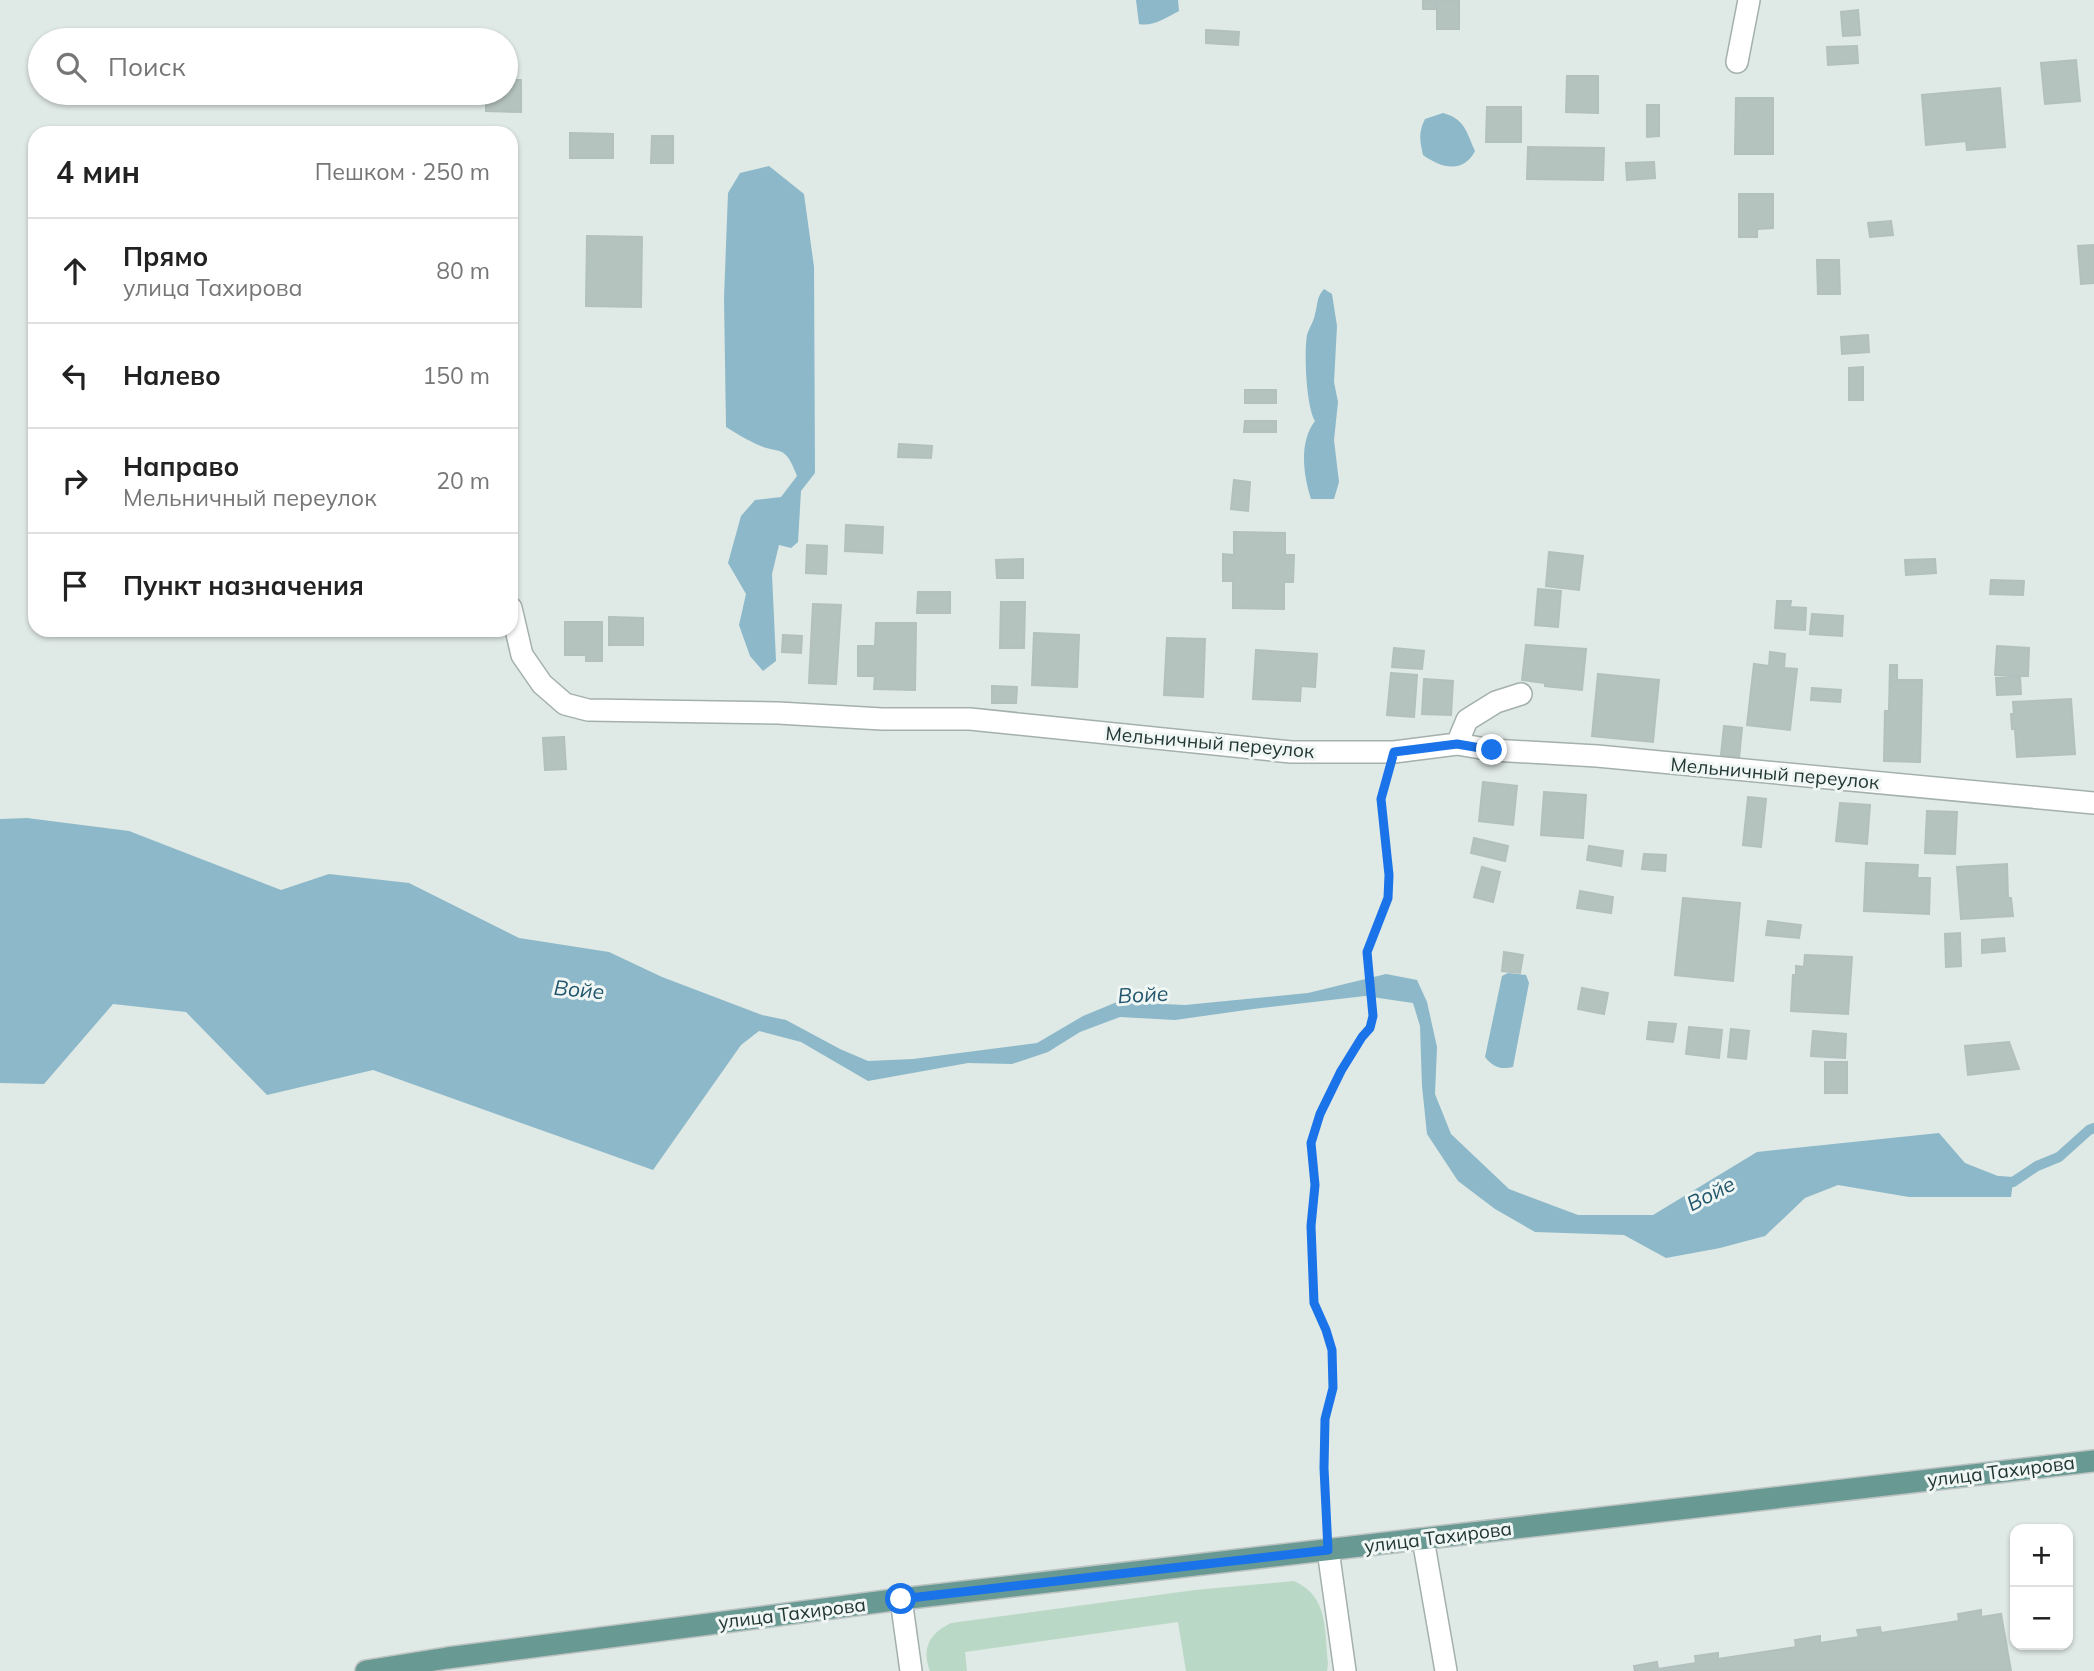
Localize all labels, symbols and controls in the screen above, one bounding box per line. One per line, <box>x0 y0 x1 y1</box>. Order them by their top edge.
search box <box>28 28 518 105</box>
icon: search <box>52 48 90 86</box>
text: Поиск <box>108 50 186 83</box>
text: 4 мин <box>56 153 140 191</box>
text: Пешком · 250 m <box>315 157 490 186</box>
text: Прямо <box>123 240 208 273</box>
icon: ahead <box>56 252 94 290</box>
text: 80 m <box>436 256 490 285</box>
text: улица Тахирова <box>123 273 303 302</box>
icon: left <box>56 357 94 395</box>
text: Налево <box>123 359 221 392</box>
text: 150 m <box>422 361 490 390</box>
text: Направо <box>123 450 239 483</box>
icon: right <box>56 462 94 500</box>
text: 20 m <box>436 466 490 495</box>
text: Мельничный переулок <box>123 483 377 512</box>
icon: arrive <box>56 567 94 605</box>
text: Пункт назначения <box>123 569 364 602</box>
street label: Мельничный переулок <box>1105 721 1316 763</box>
route end <box>1476 734 1507 765</box>
street label: Мельничный переулок <box>1670 752 1881 794</box>
water label: Войе <box>553 974 605 1004</box>
water label: Войе <box>1117 980 1169 1008</box>
water label: Войе <box>1682 1170 1739 1216</box>
street label: улица Тахирова <box>1926 1450 2076 1492</box>
street label: улица Тахирова <box>1363 1516 1513 1558</box>
map controls <box>2010 1524 2073 1650</box>
button: + <box>2010 1524 2073 1587</box>
route start <box>885 1583 916 1614</box>
button: − <box>2010 1587 2073 1650</box>
street label: улица Тахирова <box>717 1592 867 1634</box>

